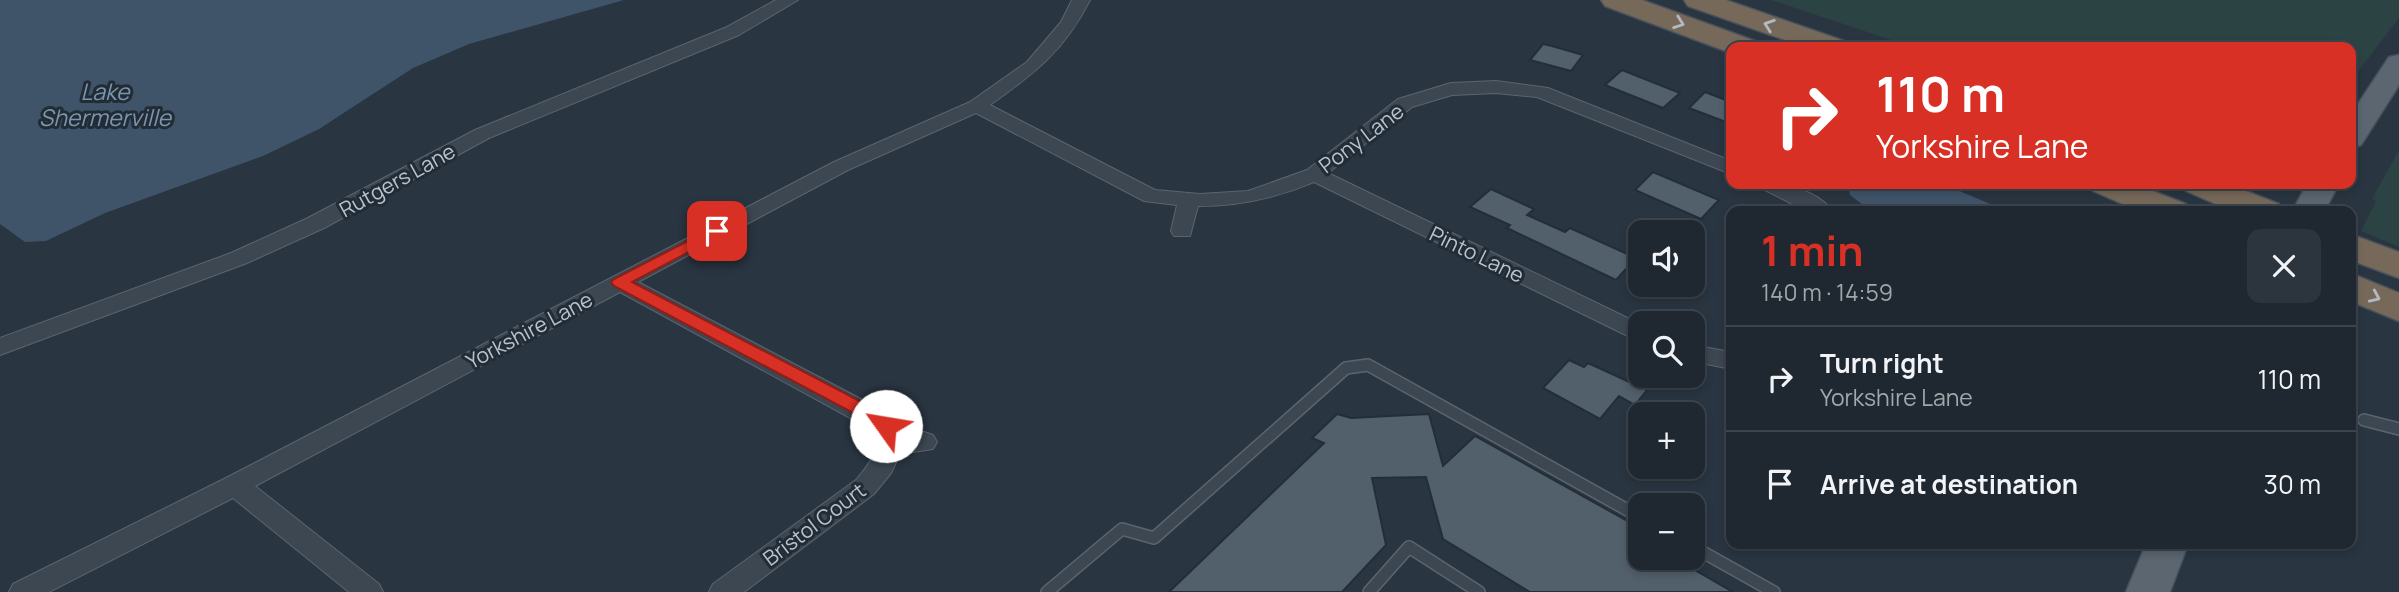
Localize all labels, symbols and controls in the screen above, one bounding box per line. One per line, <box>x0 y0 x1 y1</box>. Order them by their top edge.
one-way arrow <box>1672 15 1684 29</box>
one-way arrow <box>1763 19 1775 33</box>
text: 110 m <box>1876 60 2005 127</box>
icon: right <box>1761 70 1852 161</box>
water label: Lake Shermerville <box>39 75 173 133</box>
street label: Pony Lane <box>1313 97 1409 179</box>
text: Yorkshire Lane <box>1876 124 2089 168</box>
street label: Rutgers Lane <box>334 137 460 223</box>
pin <box>687 201 747 261</box>
icon: arrive <box>698 212 736 250</box>
street label: Pinto Lane <box>1425 219 1529 289</box>
map controls <box>1628 220 1705 570</box>
button: sound <box>1628 220 1705 297</box>
text: 1 min <box>1761 221 1864 279</box>
button: close <box>2247 229 2321 303</box>
text: 140 m · 14:59 <box>1761 276 1893 308</box>
street label: Yorkshire Lane <box>461 285 597 375</box>
one-way arrow <box>2367 289 2380 303</box>
button: search <box>1628 311 1705 388</box>
text: Turn right <box>1820 345 1944 381</box>
icon: right <box>1761 360 1799 398</box>
text: 110 m <box>2258 361 2321 397</box>
text: Yorkshire Lane <box>1820 381 1973 413</box>
position arrow <box>849 389 923 463</box>
button: + <box>1628 402 1705 479</box>
icon: arrive <box>1761 465 1799 503</box>
text: Arrive at destination <box>1820 466 2078 502</box>
text: 30 m <box>2264 466 2321 502</box>
street label: Bristol Court <box>757 476 871 572</box>
button: − <box>1628 493 1705 570</box>

